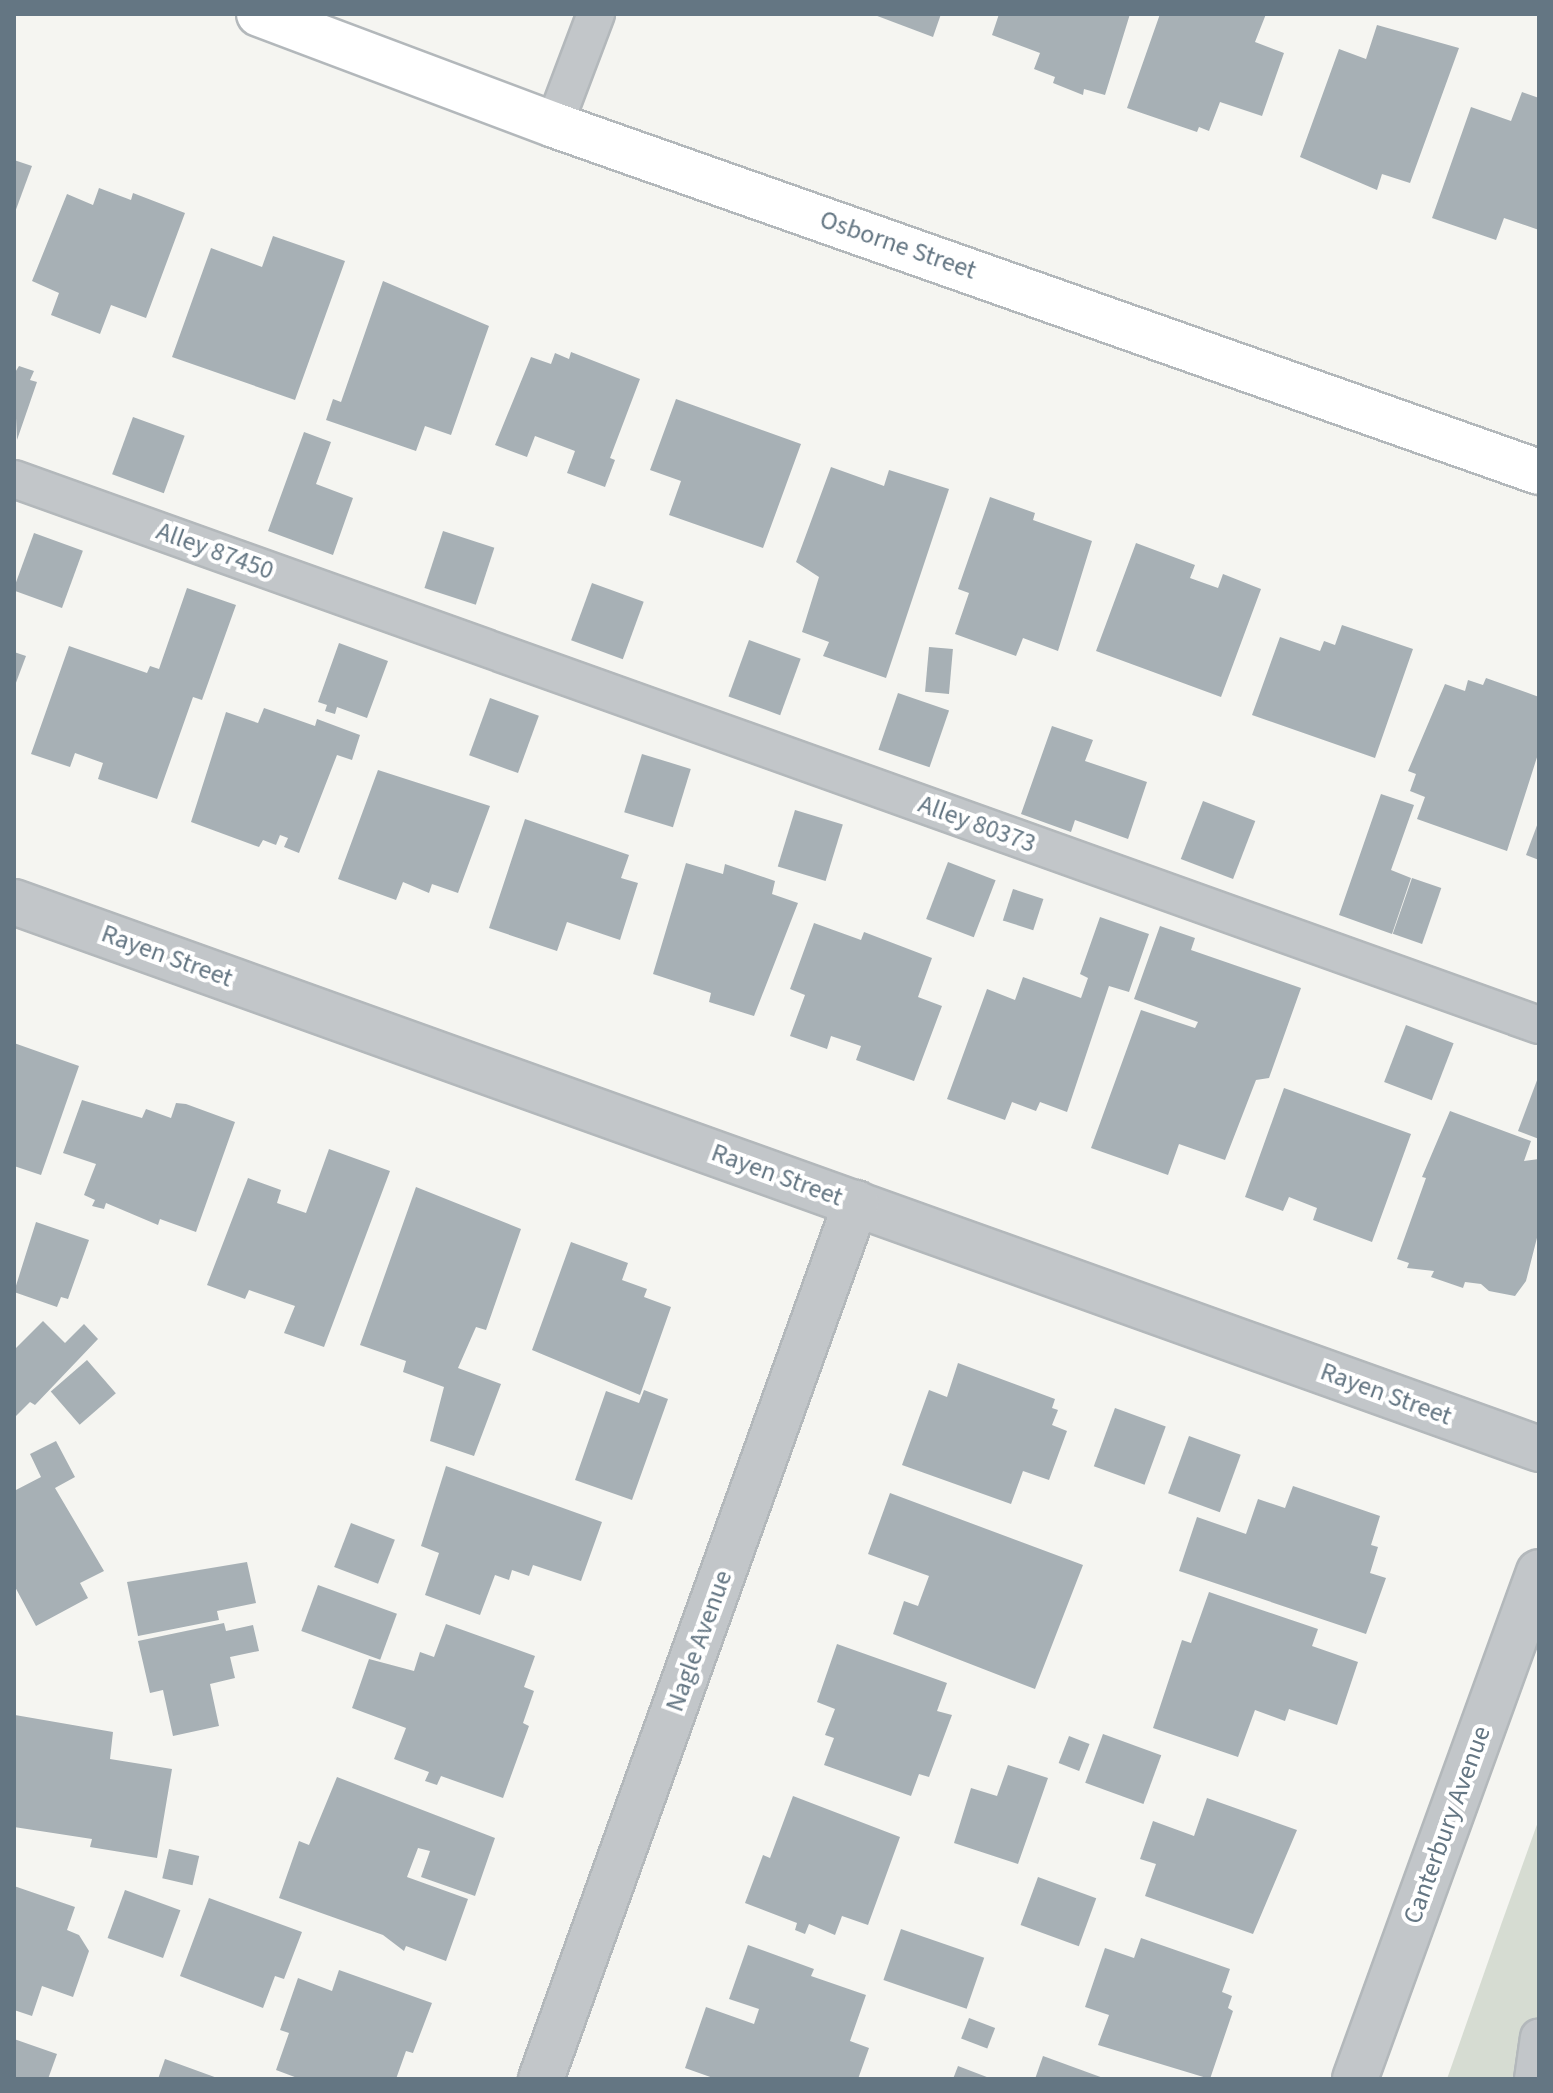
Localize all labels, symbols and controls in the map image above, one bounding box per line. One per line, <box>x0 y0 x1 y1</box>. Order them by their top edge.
street label: Osborne Street <box>816 204 980 286</box>
street label: Alley 87450 <box>152 515 278 587</box>
street label: Alley 80373 <box>914 788 1040 860</box>
street label: Rayen Street <box>97 918 237 994</box>
street label: Rayen Street <box>707 1137 847 1213</box>
street label: Rayen Street <box>1316 1356 1456 1432</box>
street label: Nagle Avenue <box>659 1566 739 1716</box>
street label: Canterbury Avenue <box>1397 1722 1497 1928</box>

